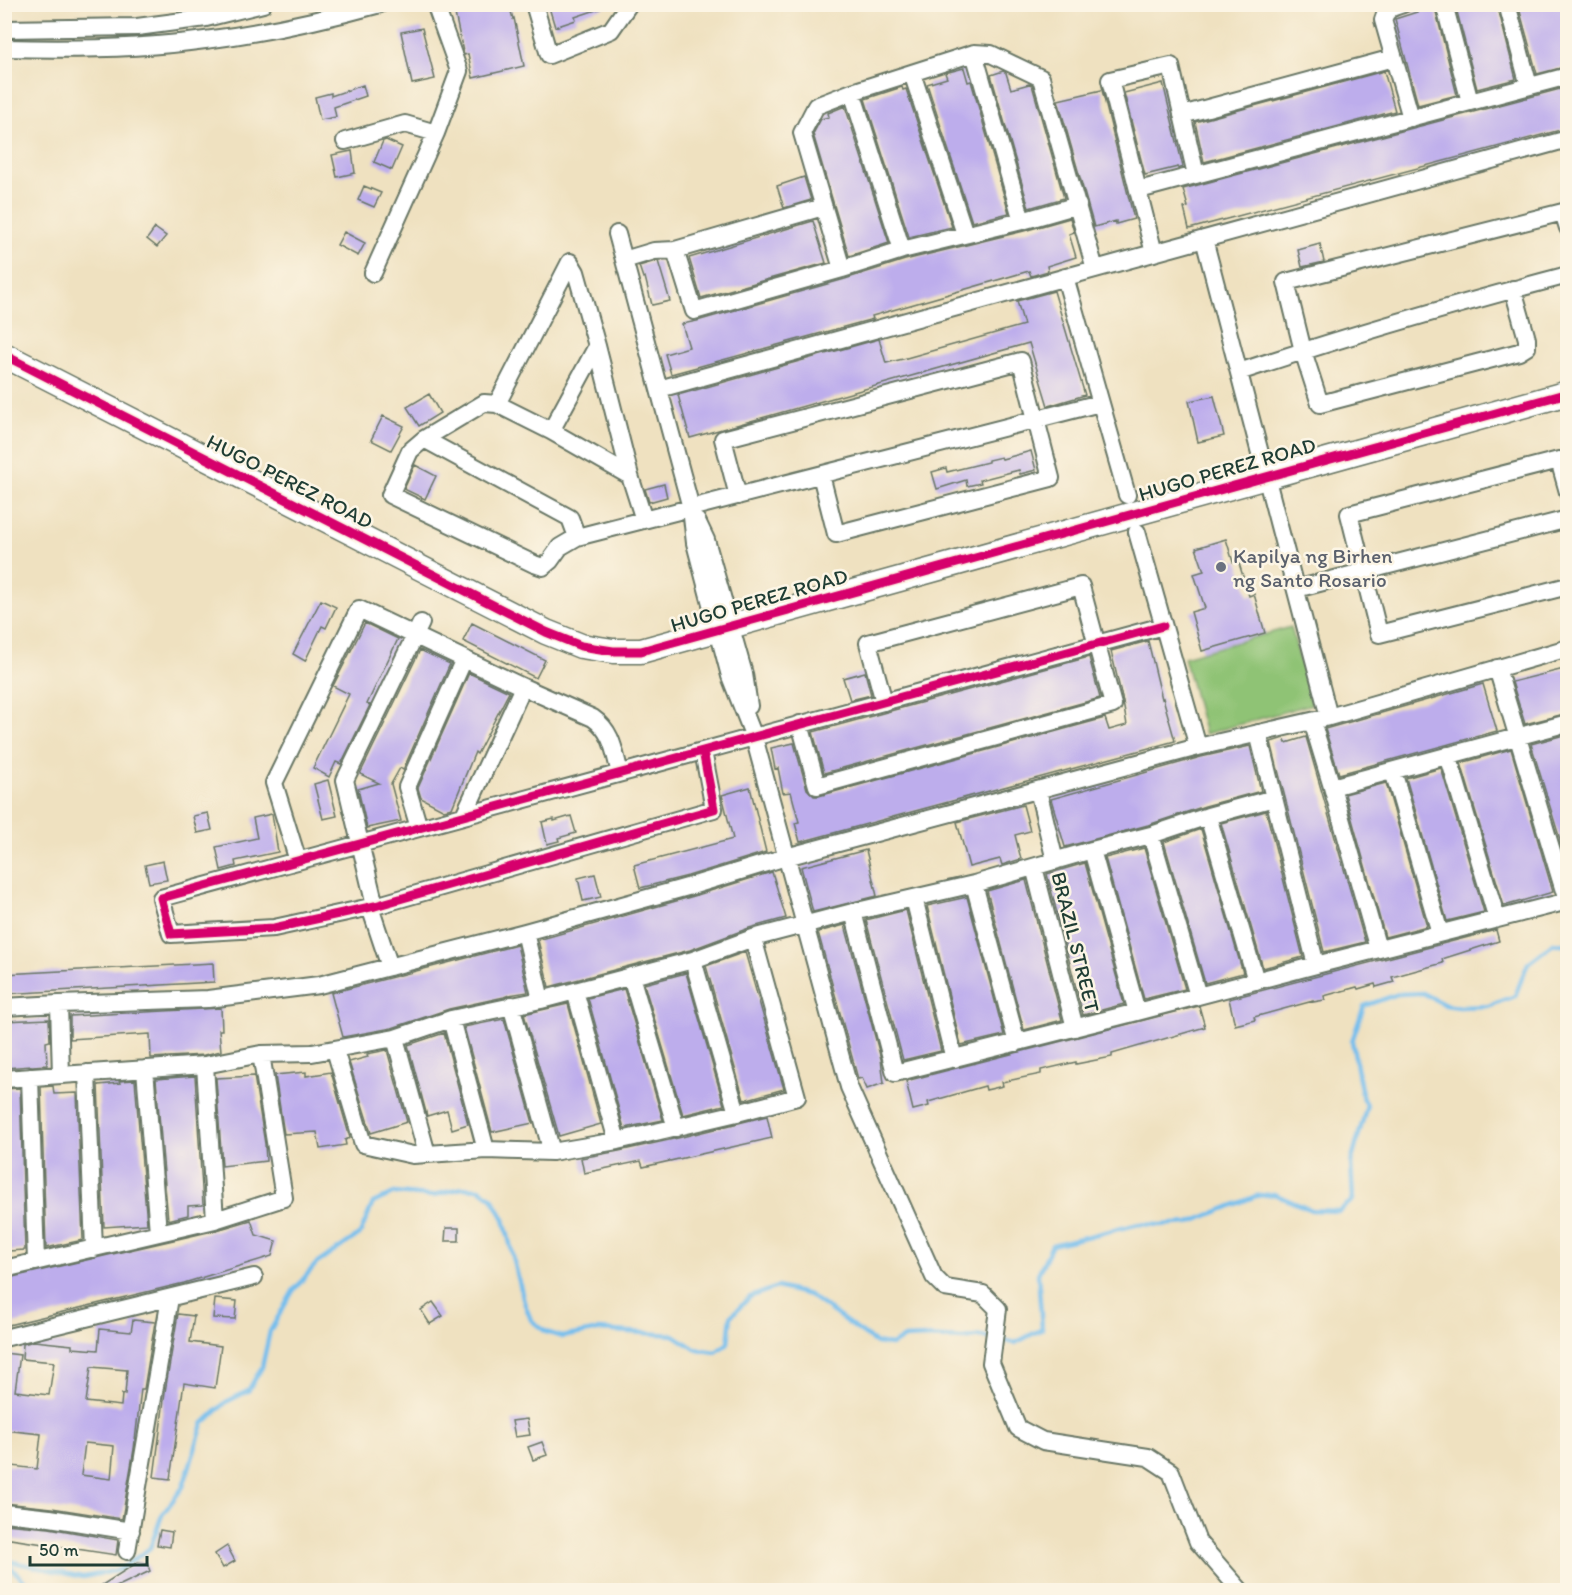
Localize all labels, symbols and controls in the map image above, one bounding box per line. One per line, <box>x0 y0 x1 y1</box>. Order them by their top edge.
street label: HUGO PEREZ ROAD <box>203 428 377 534</box>
street label: HUGO PEREZ ROAD <box>1136 432 1319 506</box>
place label: Kapilya ng Birhen ng Santo Rosario <box>1233 543 1392 592</box>
marker: Kapilya ng Birhen ng Santo Rosario <box>1214 560 1228 574</box>
street label: HUGO PEREZ ROAD <box>668 563 851 637</box>
street label: BRAZIL STREET <box>1046 869 1106 1015</box>
scale bar <box>30 1529 147 1567</box>
text: 50 m <box>39 1539 79 1561</box>

